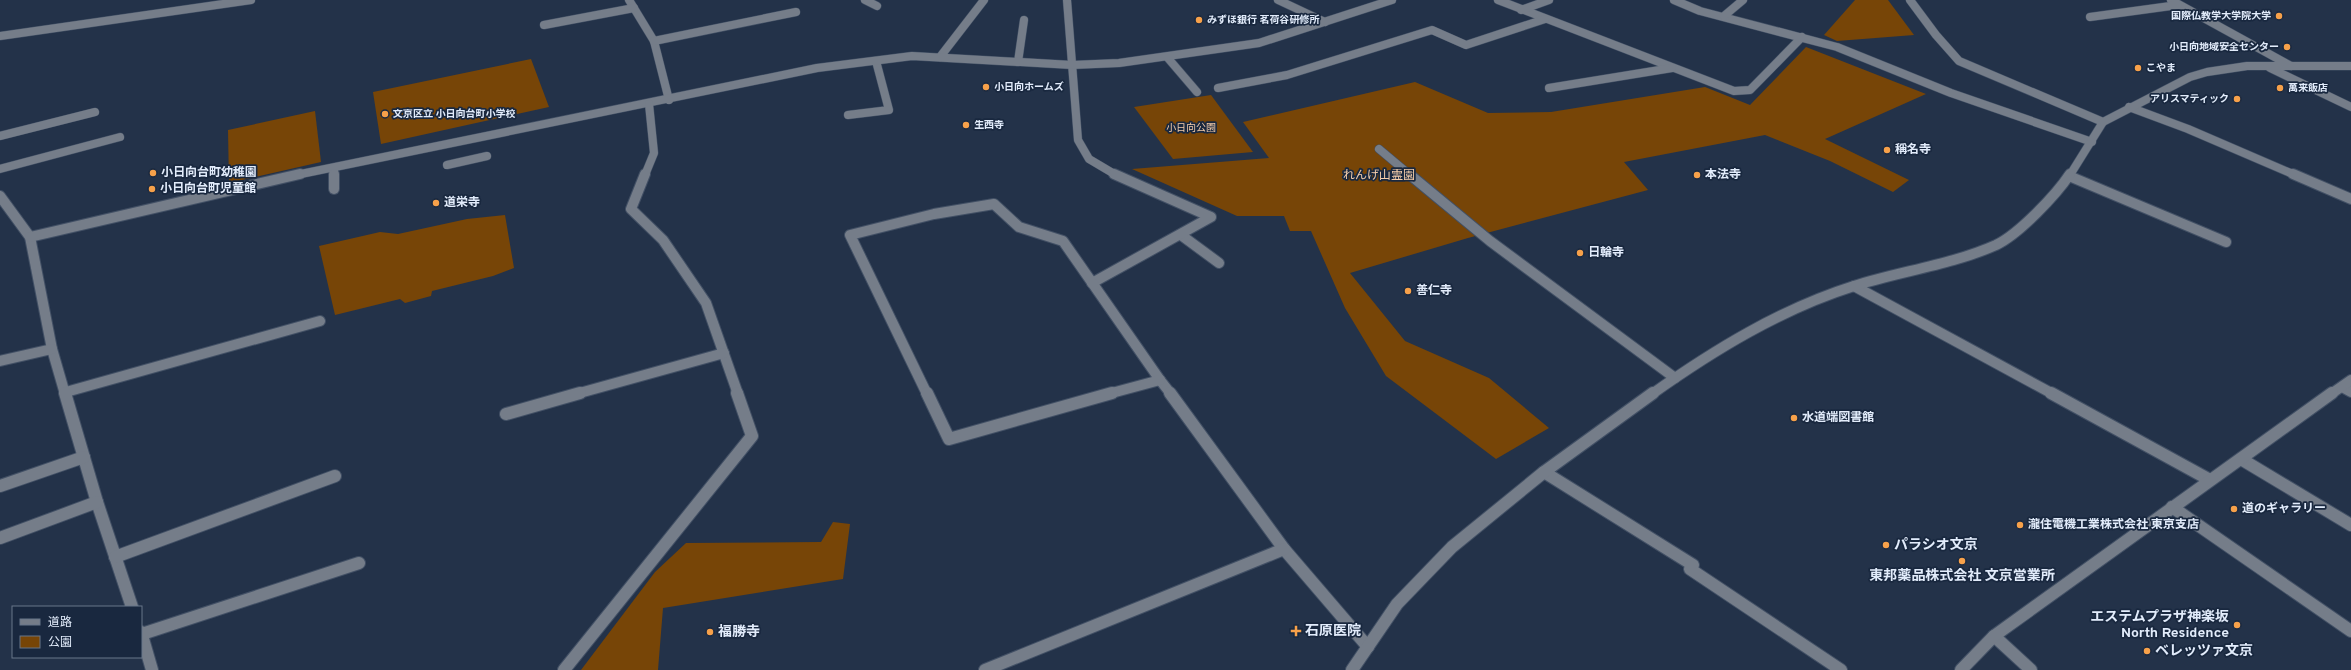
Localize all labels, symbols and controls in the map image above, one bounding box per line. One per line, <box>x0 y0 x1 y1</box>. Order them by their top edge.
place label: 国際仏教学大学院大学 <box>2171 10 2271 23</box>
marker: 国際仏教学大学院大学 <box>2274 11 2284 21</box>
place label: みずほ銀行 茗荷谷研修所 <box>1207 14 1320 27</box>
marker: みずほ銀行 茗荷谷研修所 <box>1194 15 1204 25</box>
place label: 小日向地域安全センター <box>2169 41 2279 54</box>
marker: 小日向地域安全センター <box>2282 42 2292 52</box>
place label: こやま <box>2146 62 2176 75</box>
marker: こやま <box>2133 63 2143 73</box>
place label: 小日向ホームズ <box>994 81 1064 94</box>
marker: 小日向ホームズ <box>981 82 991 92</box>
place label: 萬来飯店 <box>2288 82 2328 95</box>
marker: 萬来飯店 <box>2275 83 2285 93</box>
place label: アリスマティック <box>2150 93 2229 106</box>
marker: アリスマティック <box>2232 94 2242 104</box>
place label: 文京区立 小日向台町小学校 <box>393 108 516 121</box>
marker: 文京区立 小日向台町小学校 <box>380 109 390 119</box>
place label: 生西寺 <box>974 119 1004 132</box>
marker: 生西寺 <box>961 120 971 130</box>
park label: 小日向公園 <box>1166 122 1216 135</box>
place label: 稱名寺 <box>1895 142 1931 158</box>
marker: 稱名寺 <box>1882 145 1892 155</box>
place label: 小日向台町幼稚園 <box>161 165 257 181</box>
place label: 本法寺 <box>1705 167 1741 183</box>
marker: 小日向台町幼稚園 <box>148 168 158 178</box>
park label: れんげ山霊園 <box>1343 168 1415 184</box>
marker: 本法寺 <box>1692 170 1702 180</box>
place label: 小日向台町児童館 <box>160 181 256 197</box>
marker: 小日向台町児童館 <box>147 184 157 194</box>
place label: 道栄寺 <box>444 195 480 211</box>
marker: 道栄寺 <box>431 198 441 208</box>
place label: 日輪寺 <box>1588 245 1624 261</box>
marker: 日輪寺 <box>1575 248 1585 258</box>
place label: 善仁寺 <box>1416 283 1452 299</box>
marker: 善仁寺 <box>1403 286 1413 296</box>
place label: 水道端図書館 <box>1802 410 1874 426</box>
marker: 水道端図書館 <box>1789 413 1799 423</box>
place label: 道のギャラリー <box>2242 501 2326 517</box>
marker: 道のギャラリー <box>2229 504 2239 514</box>
place label: 瀧住電機工業株式会社 東京支店 <box>2028 517 2199 533</box>
marker: 瀧住電機工業株式会社 東京支店 <box>2015 520 2025 530</box>
place label: パラシオ文京 <box>1894 537 1978 554</box>
marker: パラシオ文京 <box>1881 540 1891 550</box>
marker: 東邦薬品株式会社 文京営業所 <box>1957 556 1967 566</box>
place label: 東邦薬品株式会社 文京営業所 <box>1869 567 2055 585</box>
legend <box>12 606 142 658</box>
place label: エステムプラザ神楽坂 North Residence <box>2090 608 2229 642</box>
text: 道路 <box>48 615 72 631</box>
marker: エステムプラザ神楽坂 North Residence <box>2232 620 2242 630</box>
place label: 石原医院 <box>1305 623 1361 640</box>
place label: 福勝寺 <box>718 624 760 641</box>
marker: 石原医院 <box>1290 625 1302 637</box>
marker: 福勝寺 <box>705 627 715 637</box>
text: 公園 <box>48 635 72 651</box>
place label: ベレッツァ文京 <box>2155 643 2253 660</box>
marker: ベレッツァ文京 <box>2142 646 2152 656</box>

